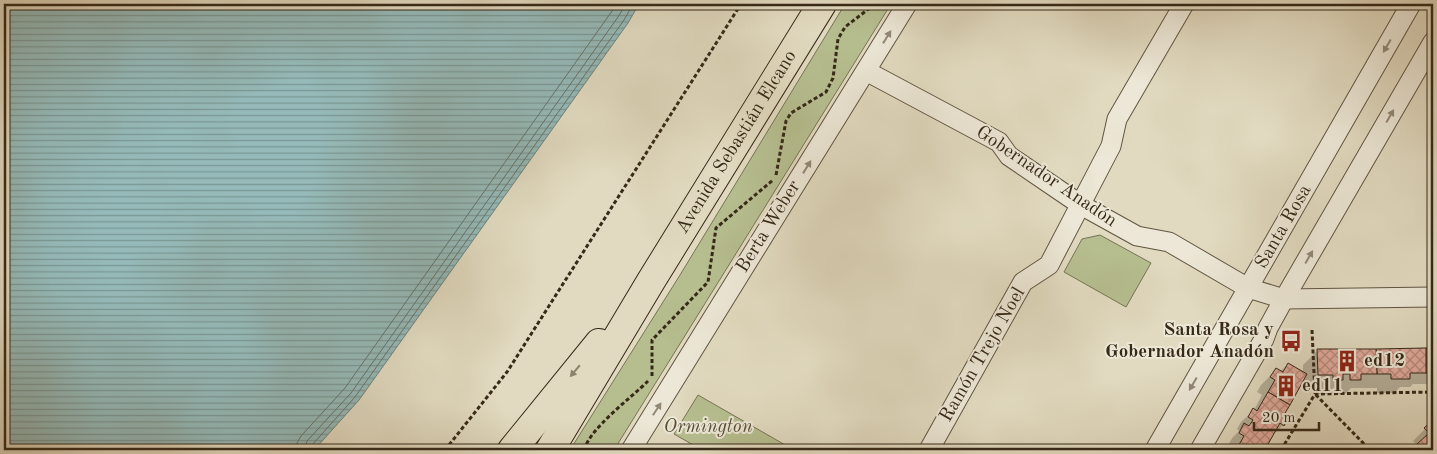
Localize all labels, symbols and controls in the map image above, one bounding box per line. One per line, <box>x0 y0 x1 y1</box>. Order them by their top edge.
one-way arrow <box>882 31 891 44</box>
one-way arrow <box>1383 39 1392 53</box>
street label: Avenida Sebastián Elcano <box>673 47 800 237</box>
one-way arrow <box>1386 110 1395 123</box>
street label: Gobernador Anadón <box>972 123 1120 231</box>
one-way arrow <box>802 160 811 173</box>
street label: Berta Weber <box>733 177 805 276</box>
street label: Santa Rosa <box>1252 181 1316 272</box>
one-way arrow <box>1305 249 1313 264</box>
street label: Ramón Trejo Noel <box>937 284 1029 426</box>
place label: Santa Rosa y Gobernador Anadón <box>1105 321 1274 362</box>
bus stop icon: Santa Rosa y Gobernador Anadón <box>1278 328 1304 354</box>
building icon: ed12 <box>1334 348 1360 374</box>
place label: ed12 <box>1364 352 1405 371</box>
one-way arrow <box>569 365 580 378</box>
building icon: ed11 <box>1273 373 1299 399</box>
place label: ed11 <box>1302 377 1343 396</box>
one-way arrow <box>1189 378 1198 391</box>
scale bar <box>1254 399 1320 431</box>
one-way arrow <box>652 403 662 416</box>
text: 20 m <box>1262 411 1296 426</box>
park label: Ormington <box>663 418 753 437</box>

